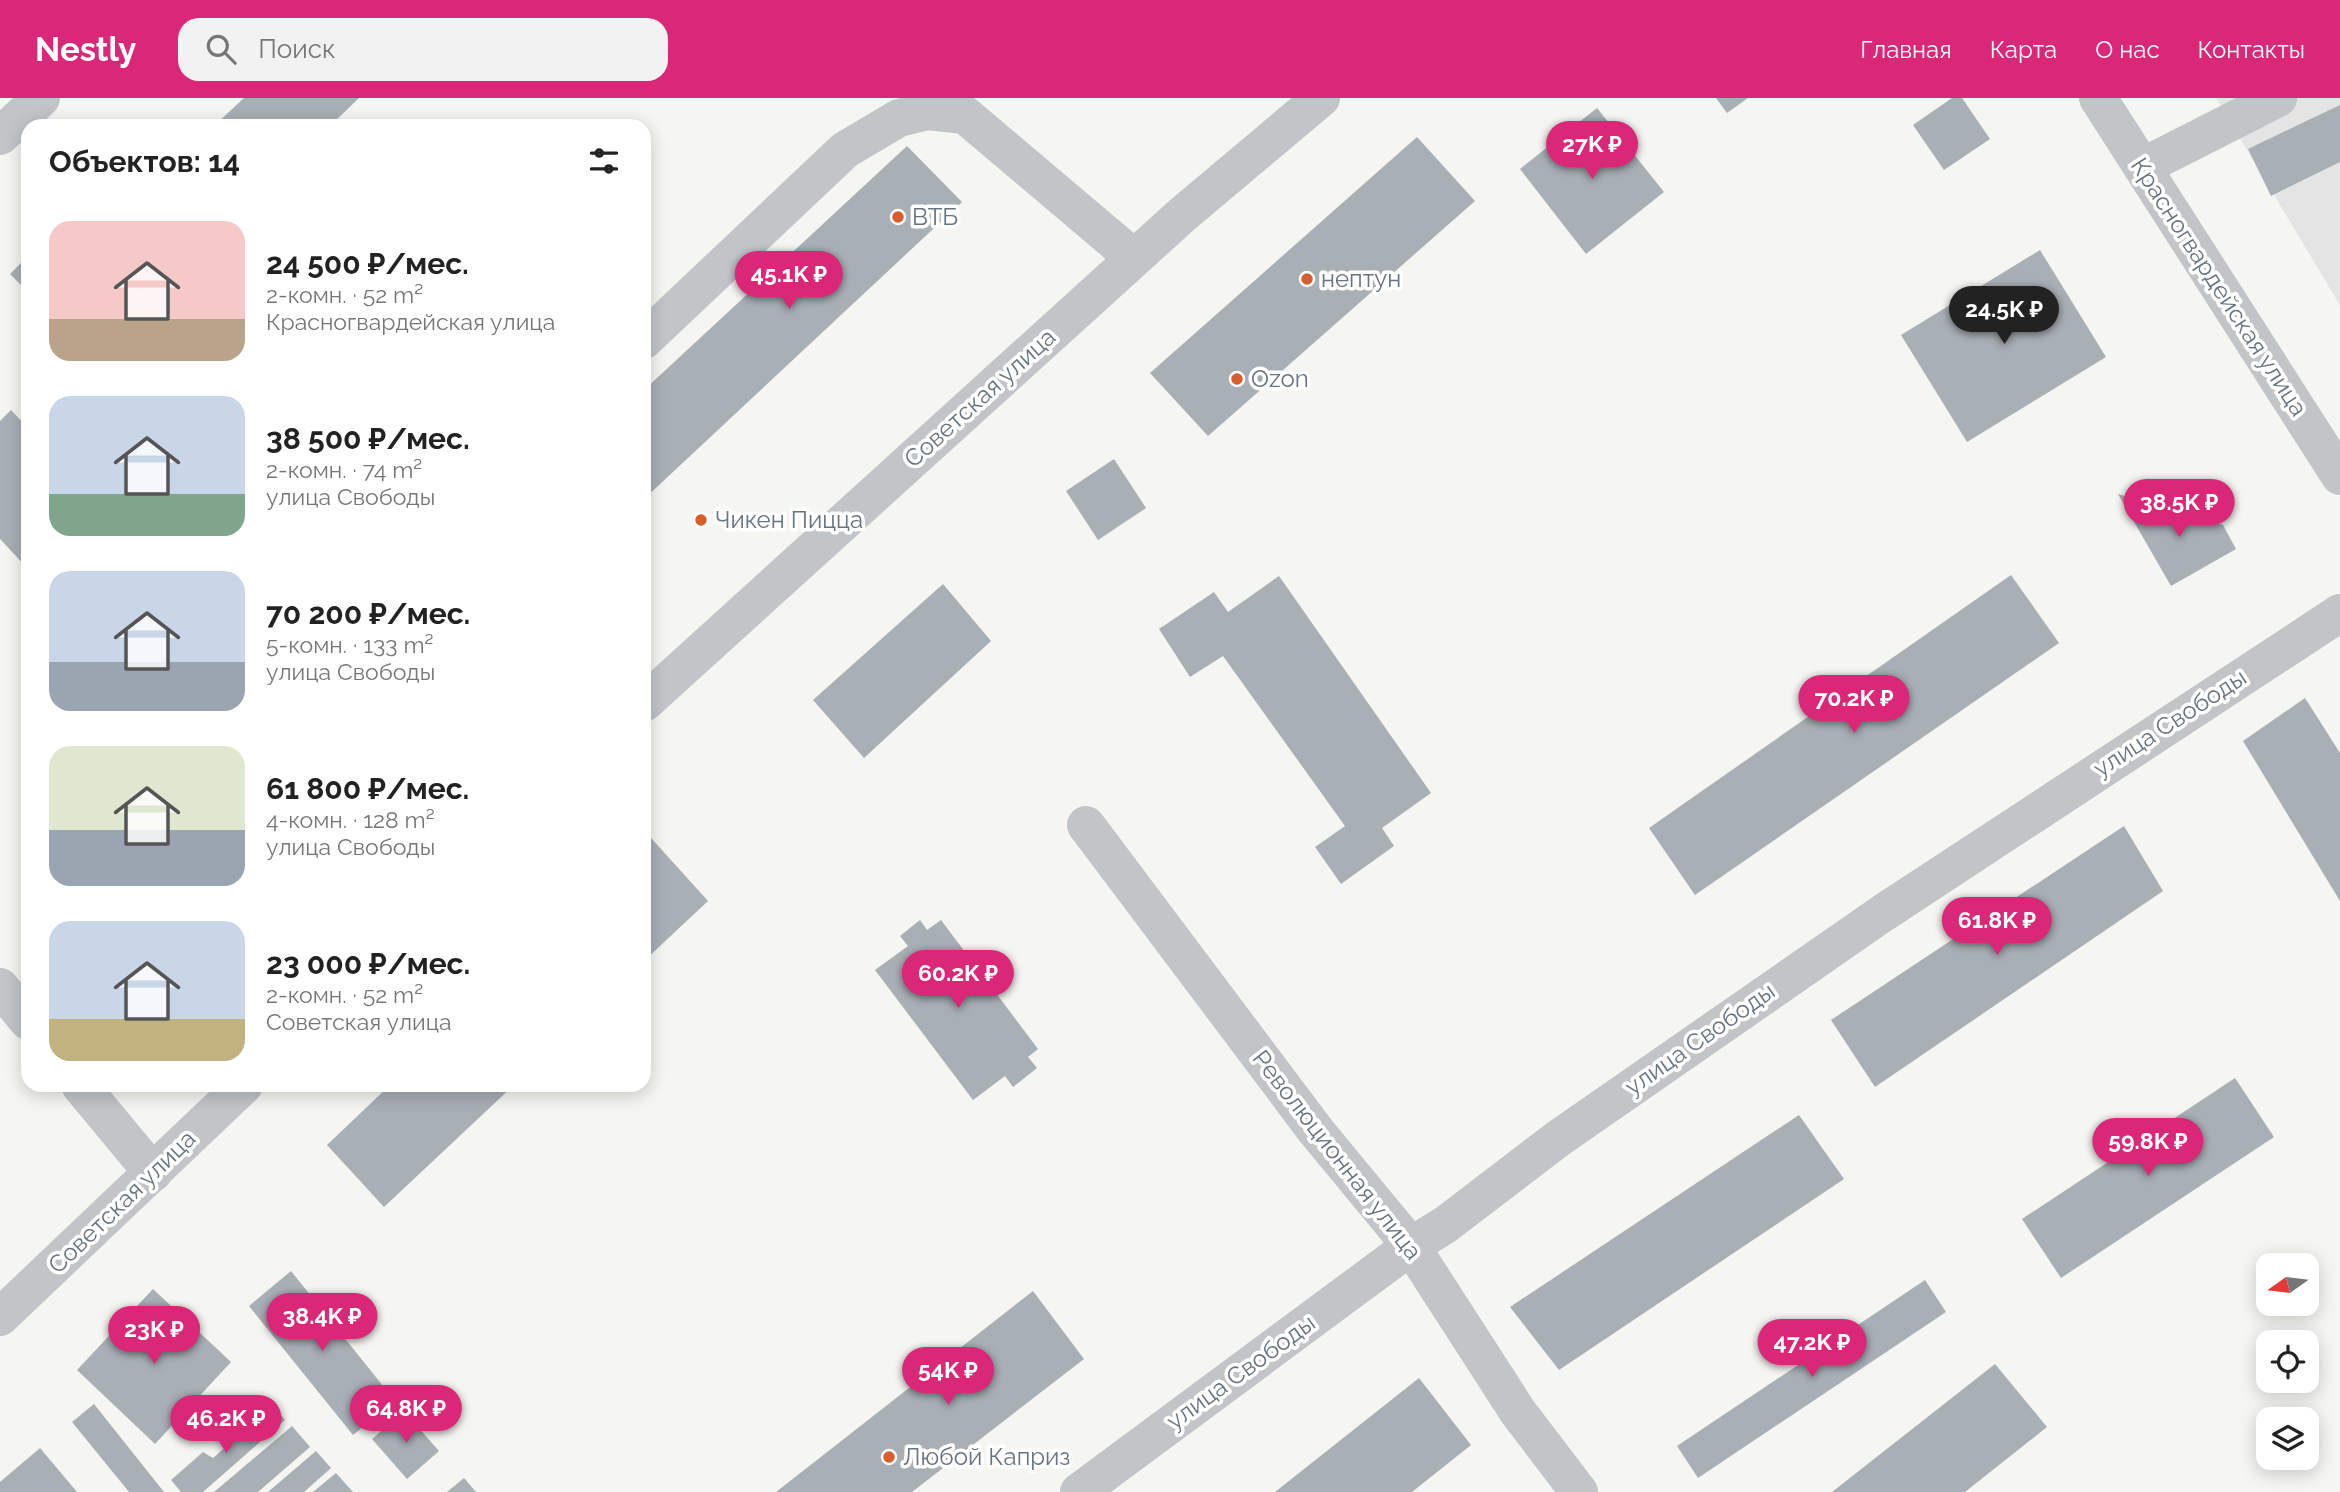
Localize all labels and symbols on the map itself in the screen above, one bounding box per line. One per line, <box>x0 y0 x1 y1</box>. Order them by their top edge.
pin: 27K ₽ <box>1543 122 1641 181</box>
street label: Красногвардейская улица <box>2125 152 2314 421</box>
place label: ВТБ <box>912 202 958 231</box>
marker: ВТБ <box>890 209 906 225</box>
pin: 45.1K ₽ <box>724 252 854 311</box>
place label: нептун <box>1321 264 1401 293</box>
marker: нептун <box>1299 271 1315 287</box>
pin: 24.5K ₽ <box>1939 286 2069 346</box>
street label: Советская улица <box>898 322 1061 473</box>
place label: Ozon <box>1251 364 1309 393</box>
marker: Ozon <box>1229 371 1245 387</box>
pin: 38.5K ₽ <box>2114 480 2244 539</box>
place label: Чикен Пицца <box>715 505 863 534</box>
marker: Чикен Пицца <box>693 512 709 528</box>
street label: улица Свободы <box>2088 662 2252 783</box>
pin: 70.2K ₽ <box>1789 676 1919 735</box>
pin: 61.8K ₽ <box>1932 898 2062 957</box>
pin: 60.2K ₽ <box>893 950 1023 1010</box>
street label: улица Свободы <box>1619 976 1780 1101</box>
street label: Революционная улица <box>1247 1044 1428 1265</box>
pin: 59.8K ₽ <box>2083 1118 2213 1178</box>
street label: Советская улица <box>42 1124 201 1279</box>
north arrow <box>2256 1253 2319 1316</box>
pin: 38.4K ₽ <box>257 1294 387 1353</box>
pin: 23K ₽ <box>105 1306 203 1366</box>
street label: улица Свободы <box>1161 1308 1321 1435</box>
pin: 47.2K ₽ <box>1747 1320 1877 1379</box>
pin: 54K ₽ <box>899 1348 997 1407</box>
pin: 64.8K ₽ <box>341 1386 471 1445</box>
pin: 46.2K ₽ <box>161 1396 291 1455</box>
place label: Любой Каприз <box>903 1442 1070 1471</box>
marker: Любой Каприз <box>881 1449 897 1465</box>

